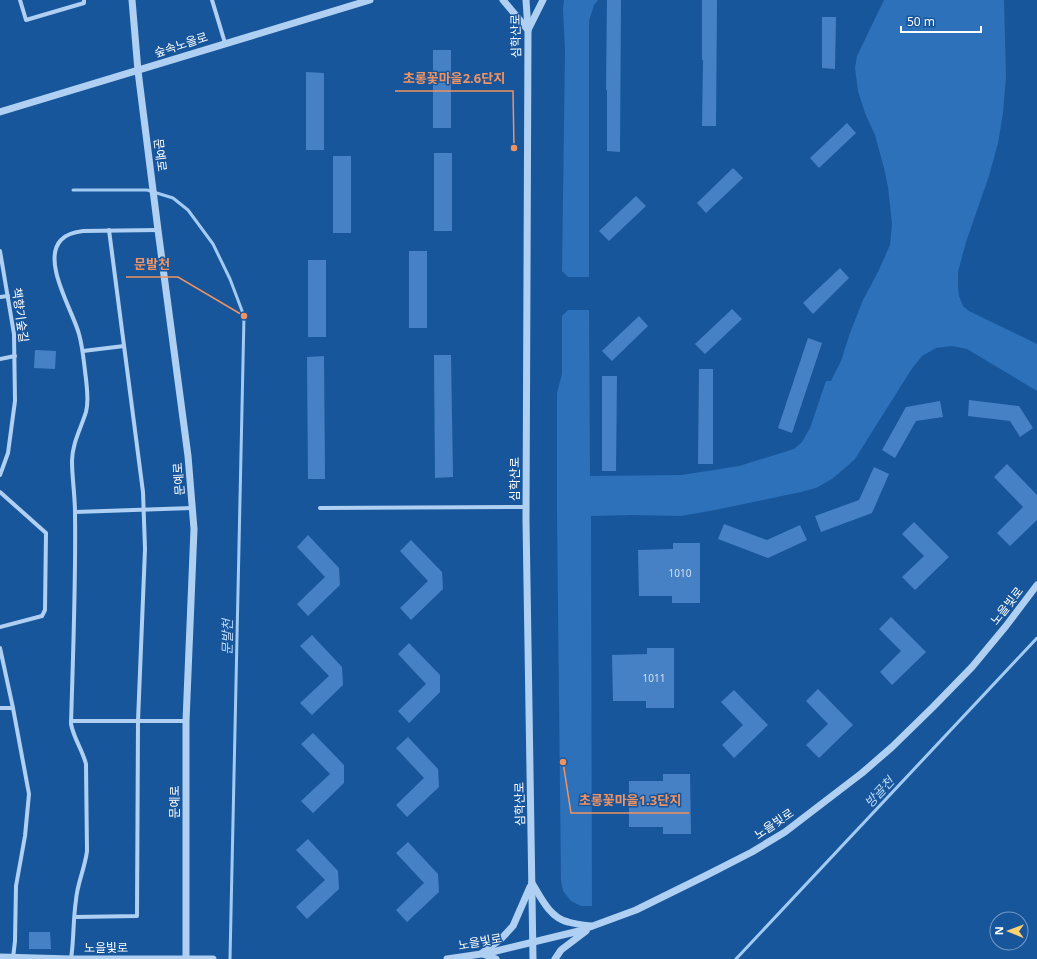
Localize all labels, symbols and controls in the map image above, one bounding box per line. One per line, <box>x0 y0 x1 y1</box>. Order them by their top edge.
scale bar <box>901 8 981 34</box>
text: 50 m <box>907 13 935 30</box>
street label: 심학산로 <box>507 14 524 58</box>
street label: 숲속노을로 <box>152 28 210 61</box>
callout: 초롱꽃마을2.6단지 <box>395 66 513 91</box>
text: 초롱꽃마을2.6단지 <box>403 69 505 87</box>
street label: 문예로 <box>150 137 171 172</box>
callout: 문발천 <box>126 252 178 277</box>
text: 문발천 <box>134 255 170 273</box>
street label: 책향기숲길 <box>8 286 33 343</box>
street label: 심학산로 <box>506 457 523 501</box>
street label: 문예로 <box>169 462 188 496</box>
house number: 1010 <box>669 566 692 580</box>
street label: 노을빛로 <box>986 583 1027 628</box>
water label: 문발천 <box>218 618 236 655</box>
house number: 1011 <box>643 671 665 685</box>
water label: 방골천 <box>860 772 899 811</box>
street label: 심학산로 <box>511 782 528 826</box>
street label: 문예로 <box>166 785 183 819</box>
callout: 초롱꽃마을1.3단지 <box>571 788 689 813</box>
text: 초롱꽃마을1.3단지 <box>579 791 681 809</box>
street label: 노을빛로 <box>751 804 797 843</box>
north arrow <box>989 911 1029 951</box>
text: N <box>991 926 1006 935</box>
street label: 노을빛로 <box>457 929 503 954</box>
street label: 노을빛로 <box>84 939 128 956</box>

